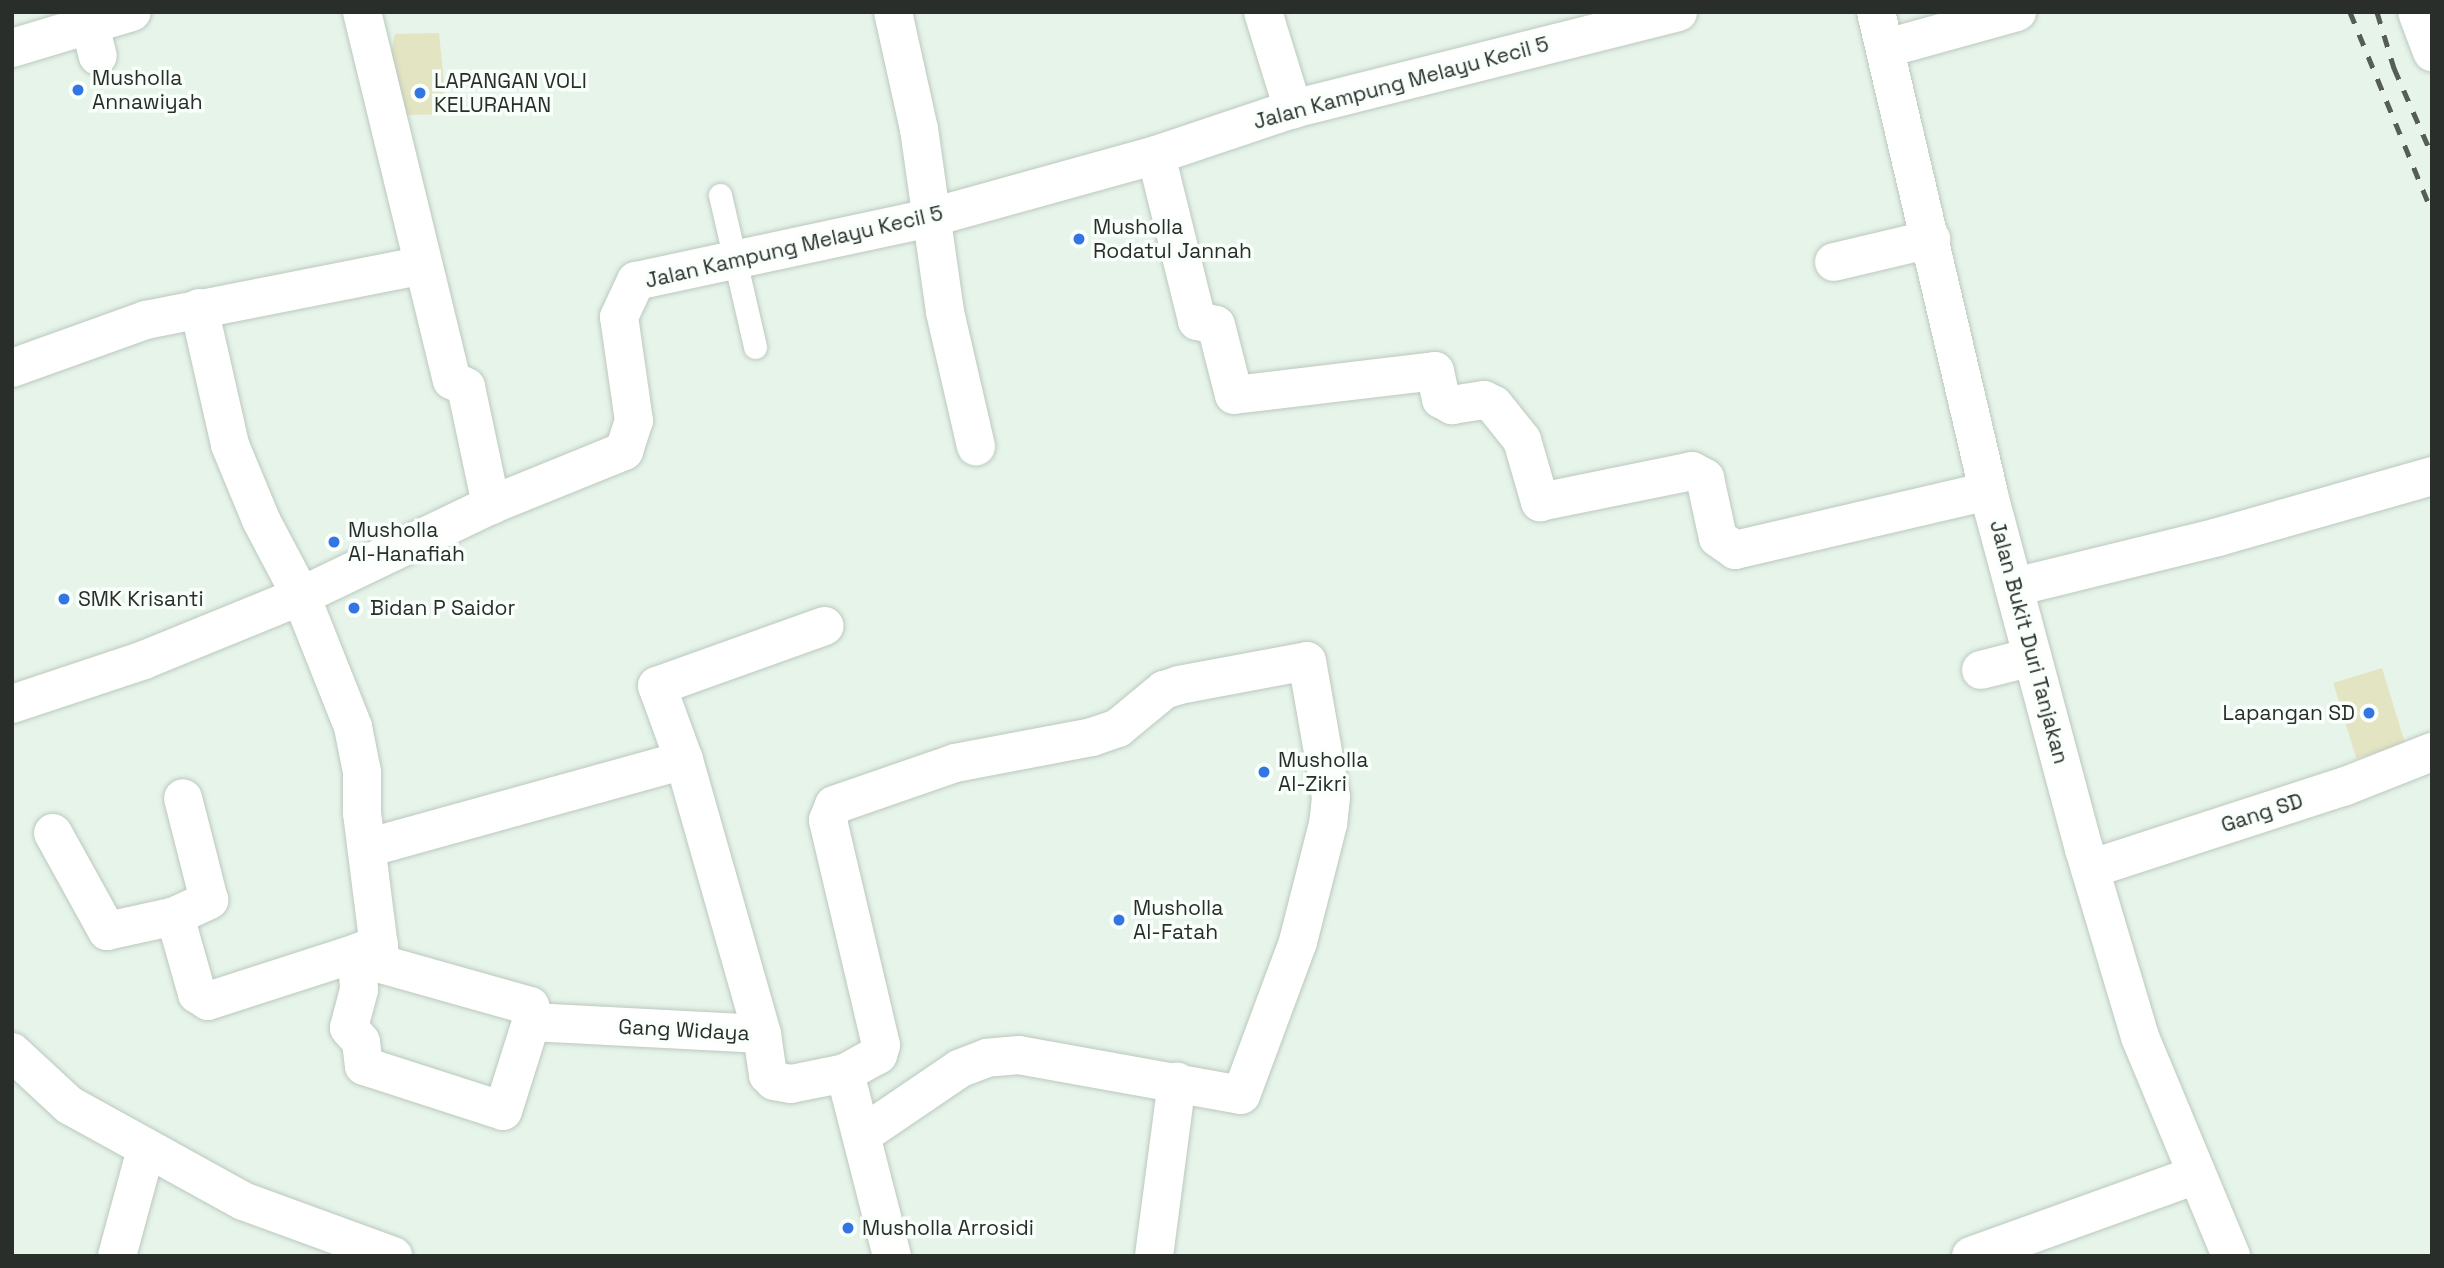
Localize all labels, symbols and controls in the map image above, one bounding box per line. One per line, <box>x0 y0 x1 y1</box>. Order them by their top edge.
street label: Jalan Kampung Melayu Kecil 5 <box>1250 31 1552 135</box>
place label: Musholla Annawiyah <box>92 65 203 115</box>
place label: LAPANGAN VOLI KELURAHAN <box>434 68 587 118</box>
marker: Musholla Annawiyah <box>70 82 86 98</box>
marker: LAPANGAN VOLI KELURAHAN <box>412 85 428 101</box>
street label: Jalan Kampung Melayu Kecil 5 <box>643 200 945 294</box>
place label: Musholla Rodatul Jannah <box>1093 214 1252 264</box>
marker: Musholla Rodatul Jannah <box>1071 231 1087 247</box>
place label: Musholla Al-Hanafiah <box>348 517 465 567</box>
street label: Jalan Bukit Duri Tanjakan <box>1984 517 2074 767</box>
marker: Musholla Al-Hanafiah <box>326 534 342 550</box>
place label: SMK Krisanti <box>78 586 204 612</box>
marker: SMK Krisanti <box>56 591 72 607</box>
place label: Bidan P Saidor <box>370 595 515 621</box>
marker: Bidan P Saidor <box>344 598 364 618</box>
place label: Lapangan SD <box>2222 700 2355 726</box>
marker: Lapangan SD <box>2361 705 2377 721</box>
place label: Musholla Al-Zikri <box>1278 747 1368 797</box>
marker: Musholla Al-Zikri <box>1256 764 1272 780</box>
street label: Gang SD <box>2218 788 2306 838</box>
place label: Musholla Al-Fatah <box>1133 895 1223 945</box>
marker: Musholla Al-Fatah <box>1111 912 1127 928</box>
street label: Gang Widaya <box>618 1014 750 1046</box>
place label: Musholla Arrosidi <box>862 1215 1034 1241</box>
marker: Musholla Arrosidi <box>840 1220 856 1236</box>

